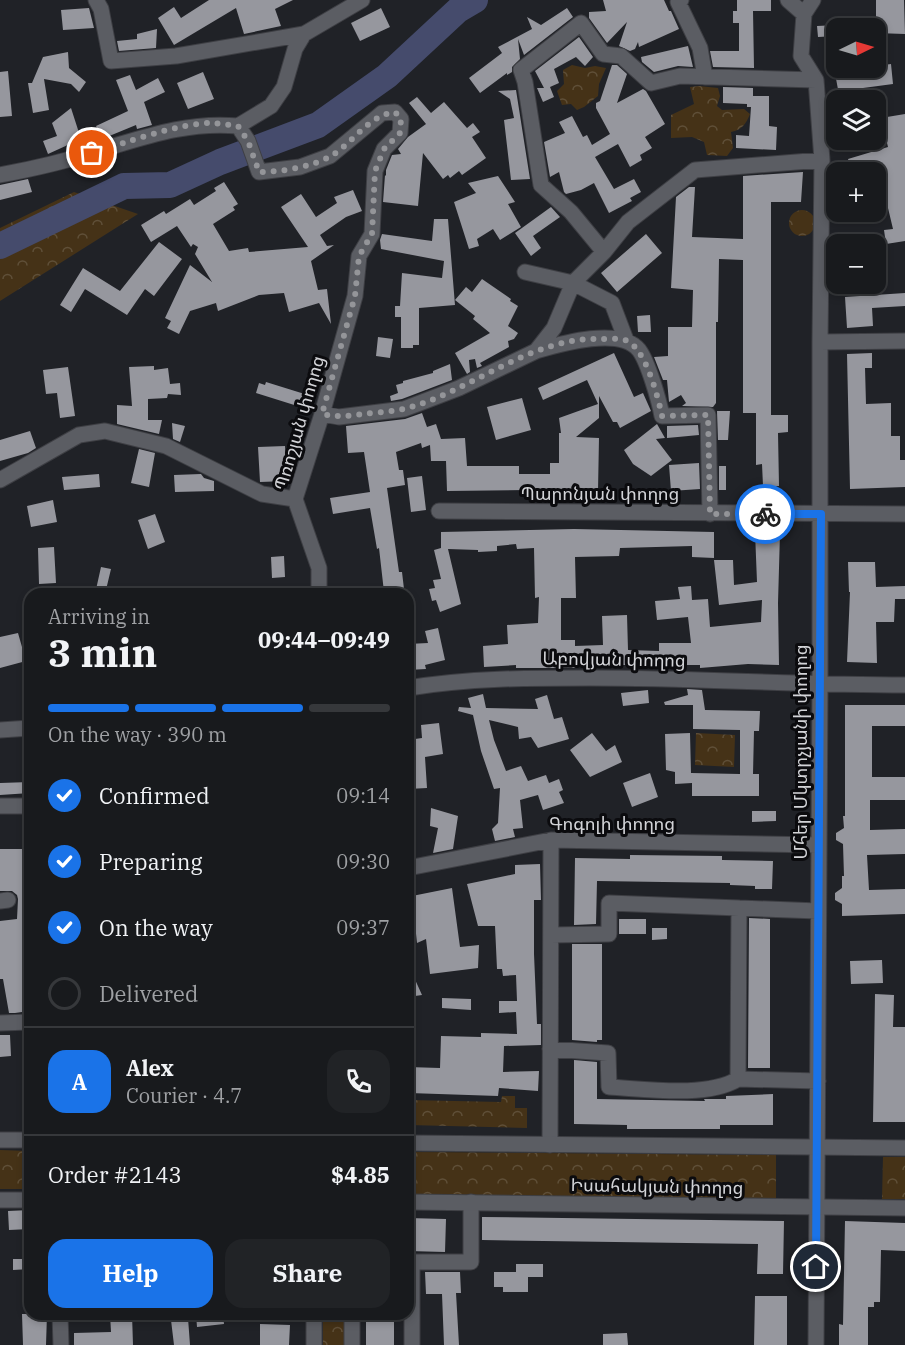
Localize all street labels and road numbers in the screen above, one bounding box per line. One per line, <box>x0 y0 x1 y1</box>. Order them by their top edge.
street label: Պռոշյան փողոց <box>269 353 329 493</box>
street label: Պարոնյան փողոց <box>521 482 679 505</box>
street label: Մհեր Մկտրչյանի փողոց <box>789 644 812 860</box>
street label: Աբովյան փողոց <box>542 646 686 672</box>
street label: Գոգոլի փողոց <box>549 812 675 835</box>
street label: Իսահակյան փողոց <box>570 1173 744 1199</box>

